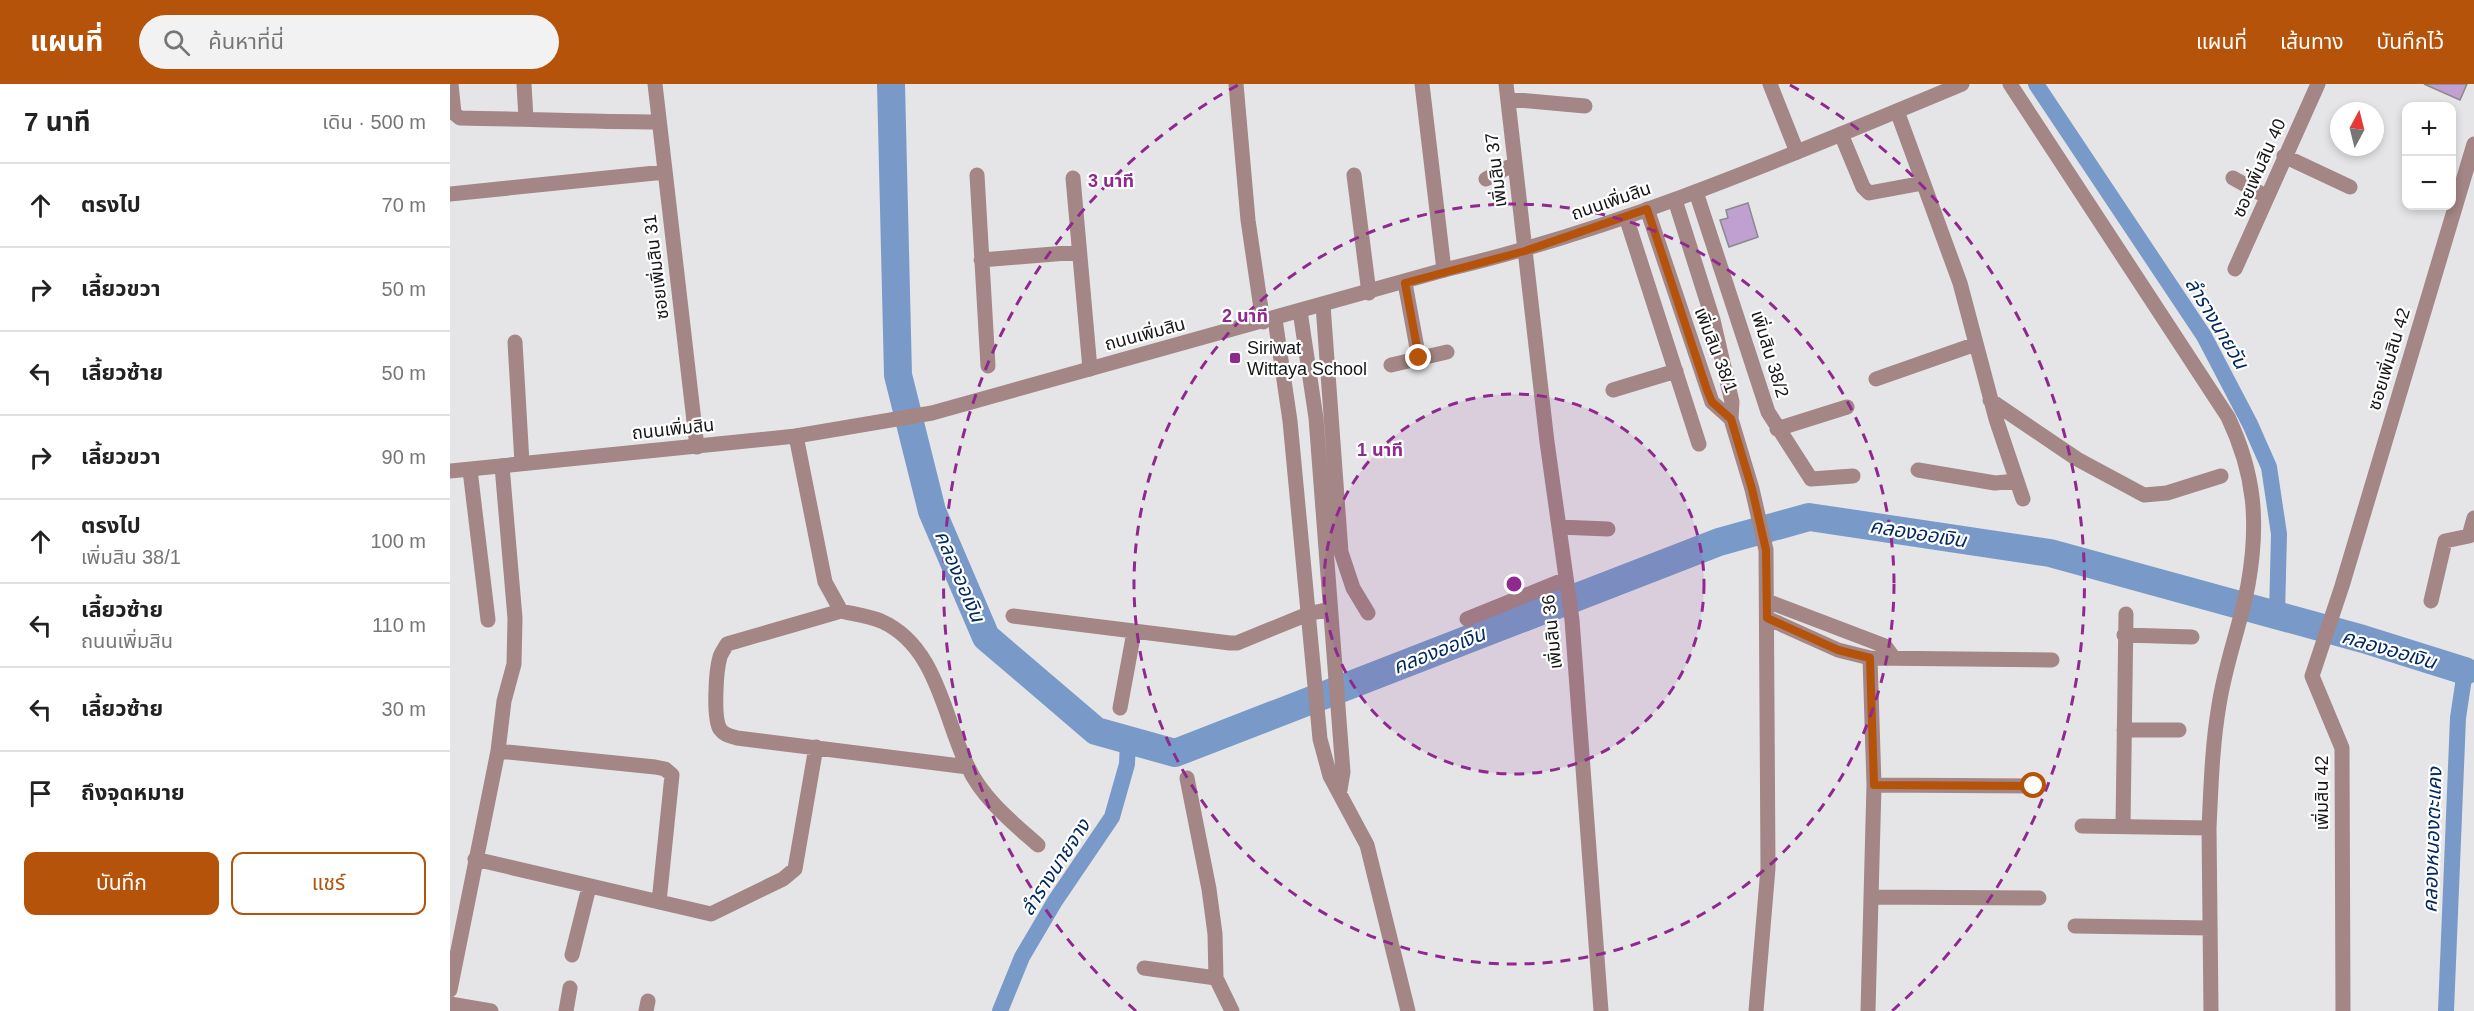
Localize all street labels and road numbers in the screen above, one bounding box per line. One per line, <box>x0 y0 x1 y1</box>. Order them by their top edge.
street label: ซอยเพิ่มสิน 40 <box>2227 115 2290 220</box>
street label: เพิ่มสิน 37 <box>1480 132 1510 209</box>
street label: ถนนเพิ่มสิน <box>1568 176 1653 224</box>
street label: ซอยเพิ่มสิน 31 <box>638 213 672 321</box>
street label: เพิ่มสิน 38/1 <box>1691 304 1743 396</box>
street label: ซอยเพิ่มสิน 42 <box>2362 305 2414 413</box>
street label: เพิ่มสิน 38/2 <box>1747 308 1795 400</box>
street label: ถนนเพิ่มสิน <box>1102 312 1188 354</box>
street label: ถนนเพิ่มสิน <box>631 413 715 443</box>
street label: เพิ่มสิน 36 <box>1536 594 1566 670</box>
street label: เพิ่มสิน 42 <box>2310 756 2332 830</box>

